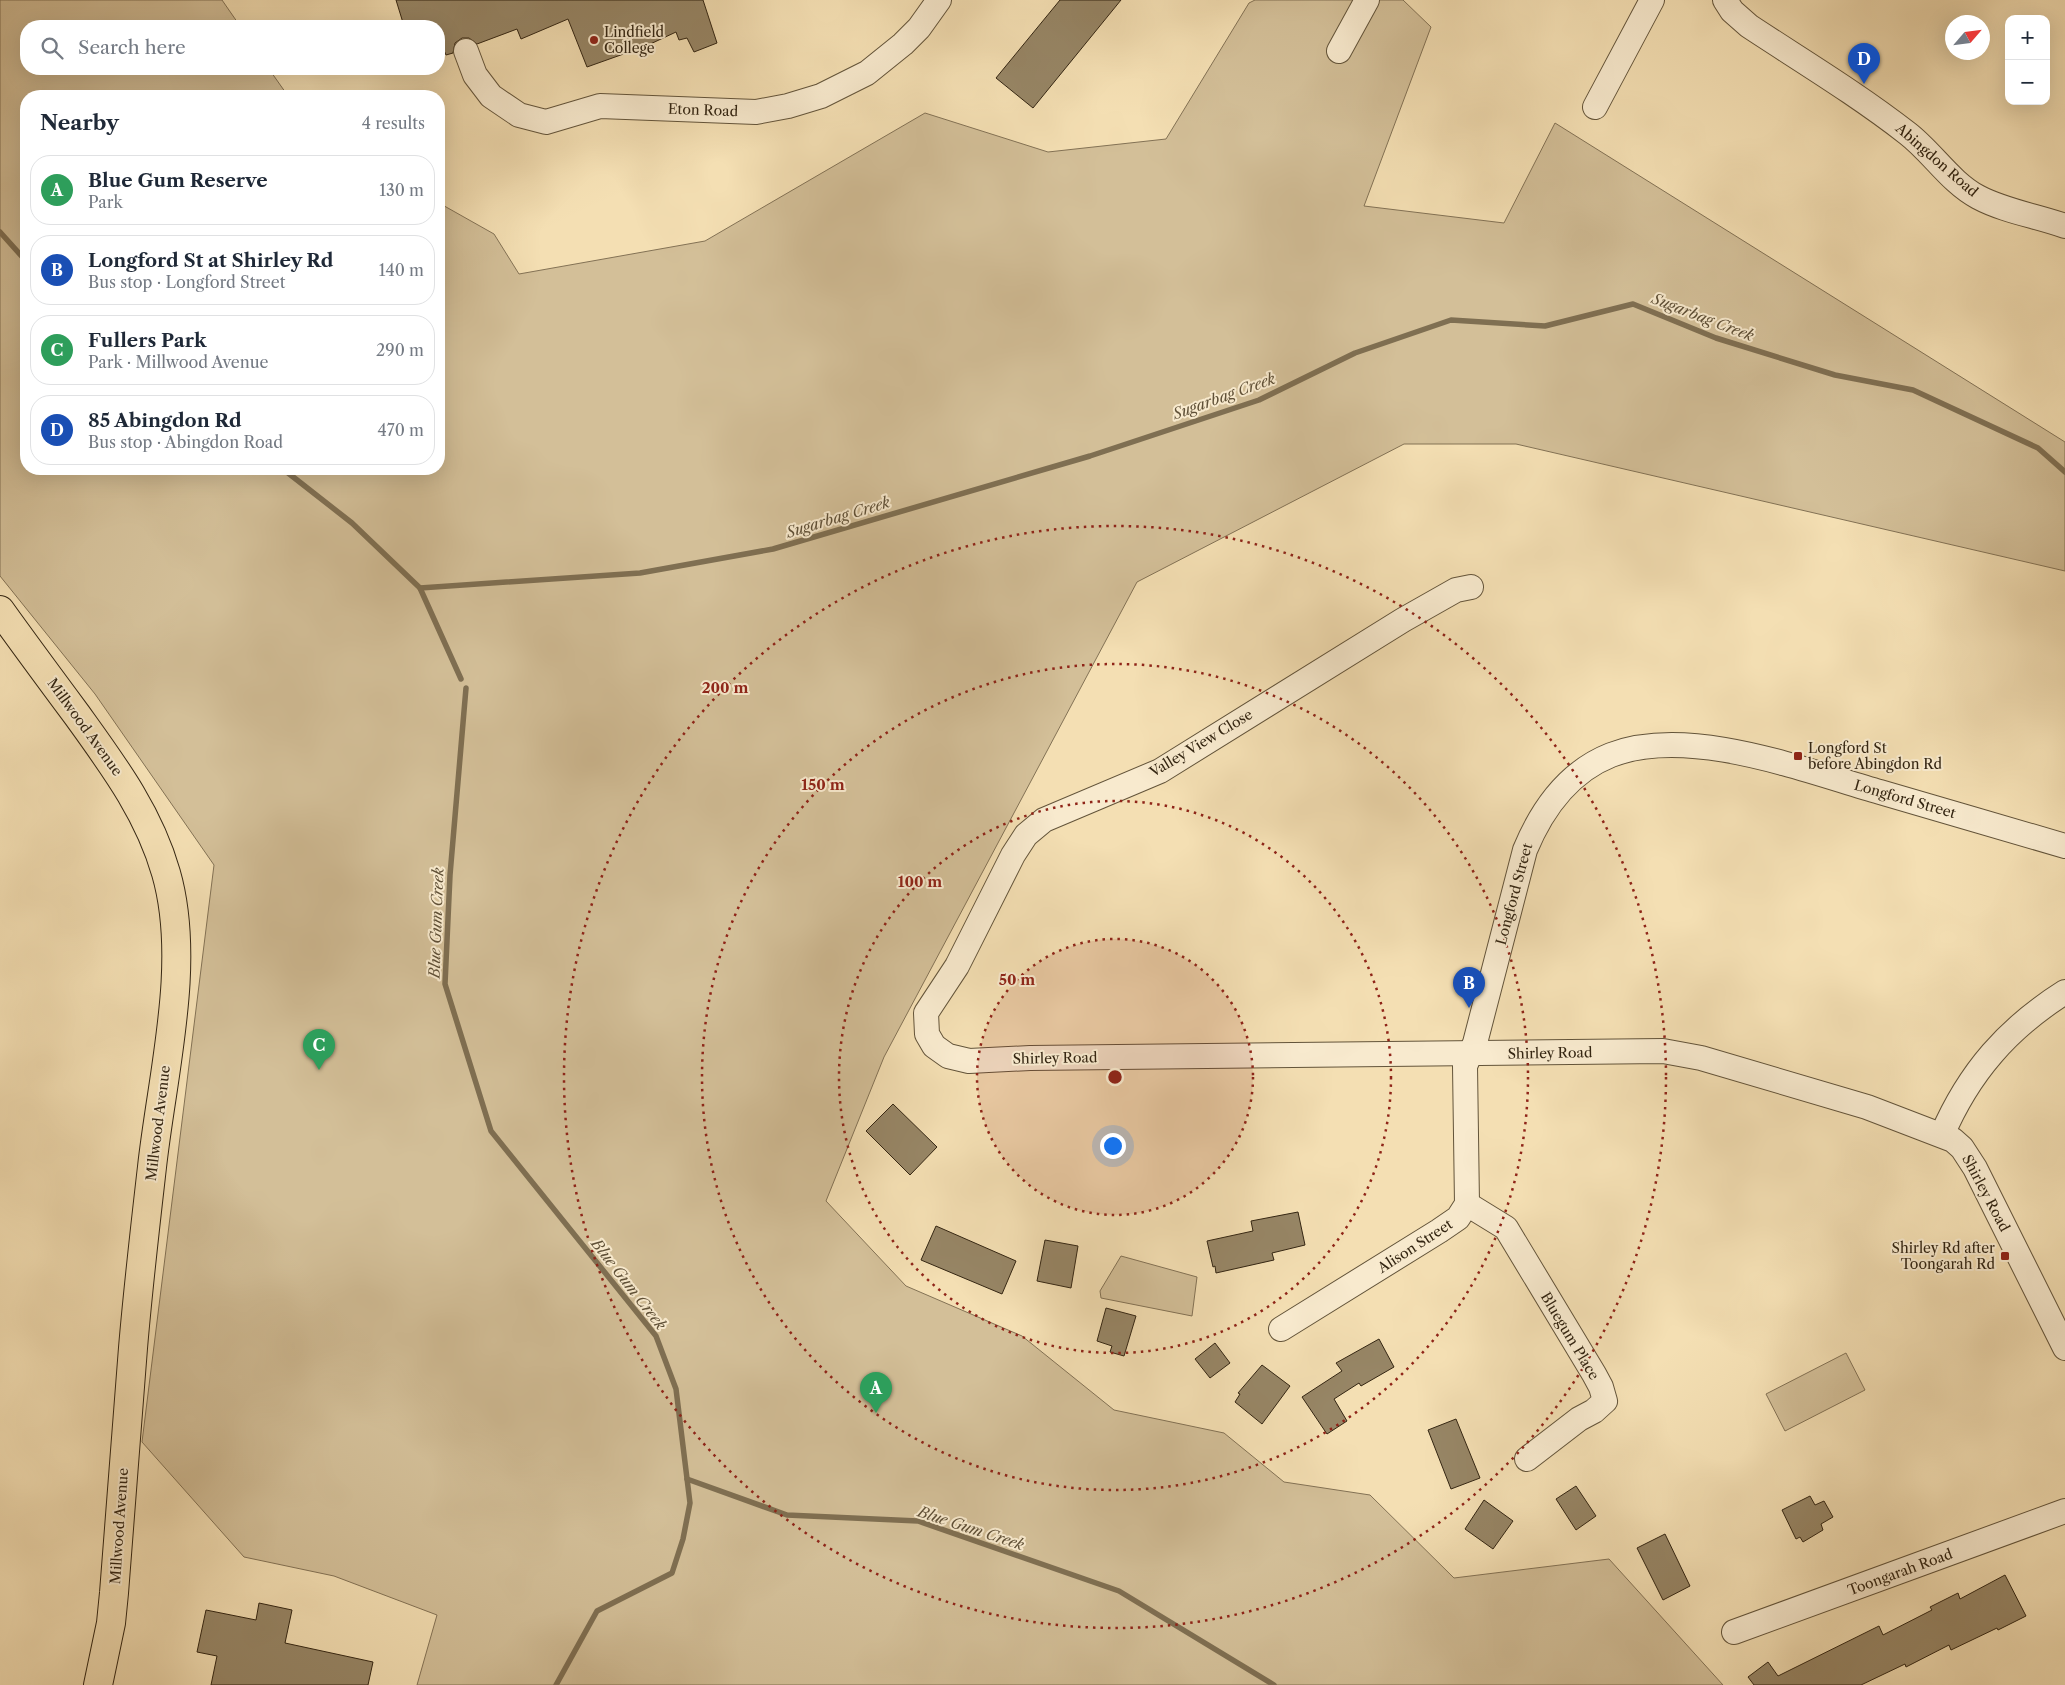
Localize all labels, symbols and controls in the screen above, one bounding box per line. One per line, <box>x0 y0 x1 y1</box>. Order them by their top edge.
north arrow <box>1945 15 1990 60</box>
map controls <box>2005 15 2050 105</box>
button: + <box>2005 15 2050 60</box>
search box <box>20 20 445 75</box>
place label: Lindfield College <box>604 23 665 57</box>
icon: search <box>38 34 66 62</box>
marker: Lindfield College <box>588 34 600 46</box>
text: Search here <box>78 36 186 59</box>
pin: D <box>1848 43 1880 84</box>
button: − <box>2005 60 2050 105</box>
street label: Eton Road <box>668 100 739 120</box>
text: Nearby <box>40 110 119 135</box>
text: 4 results <box>362 113 425 133</box>
street label: Abingdon Road <box>1891 119 1982 201</box>
text: Blue Gum Reserve <box>88 169 268 192</box>
text: A <box>51 180 63 200</box>
text: 130 m <box>379 180 424 200</box>
text: Park <box>88 192 123 212</box>
text: Longford St at Shirley Rd <box>88 249 333 272</box>
text: B <box>51 260 63 280</box>
text: 140 m <box>379 260 424 280</box>
text: Bus stop · Longford Street <box>88 272 285 292</box>
water label: Sugarbag Creek <box>1648 288 1757 345</box>
text: Fullers Park <box>88 329 207 352</box>
text: C <box>51 340 63 360</box>
text: 290 m <box>376 340 424 360</box>
text: Park · Millwood Avenue <box>88 352 269 372</box>
water label: Sugarbag Creek <box>1169 369 1278 424</box>
text: 85 Abingdon Rd <box>88 409 242 432</box>
text: D <box>50 420 64 440</box>
text: 470 m <box>378 420 424 440</box>
text: Bus stop · Abingdon Road <box>88 432 283 452</box>
water label: Sugarbag Creek <box>783 492 892 542</box>
street label: Millwood Avenue <box>44 675 127 780</box>
text: 200 m <box>702 678 748 697</box>
street label: Valley View Close <box>1145 705 1256 781</box>
place label: Longford St before Abingdon Rd <box>1808 739 1942 773</box>
marker: Longford St before Abingdon Rd <box>1792 750 1804 762</box>
text: 150 m <box>801 775 845 794</box>
street label: Longford Street <box>1852 776 1958 822</box>
street label: Longford Street <box>1492 841 1536 947</box>
water label: Blue Gum Creek <box>425 867 447 980</box>
text: 100 m <box>898 872 942 891</box>
pin: B <box>1453 967 1485 1008</box>
text: 50 m <box>999 970 1035 989</box>
pin: C <box>303 1029 335 1070</box>
street label: Shirley Road <box>1507 1043 1593 1063</box>
street label: Shirley Road <box>1012 1048 1098 1068</box>
street label: Millwood Avenue <box>142 1064 174 1182</box>
centre of rings <box>1106 1068 1124 1086</box>
your location <box>1100 1133 1126 1159</box>
street label: Shirley Road <box>1958 1151 2014 1235</box>
street label: Alison Street <box>1373 1215 1456 1277</box>
water label: Blue Gum Creek <box>587 1234 671 1334</box>
place label: Shirley Rd after Toongarah Rd <box>1892 1239 1995 1273</box>
marker: Shirley Rd after Toongarah Rd <box>1999 1250 2011 1262</box>
street label: Bluegum Place <box>1537 1289 1603 1383</box>
pin: A <box>860 1372 892 1413</box>
street label: Millwood Avenue <box>106 1467 132 1585</box>
water label: Blue Gum Creek <box>914 1502 1027 1554</box>
street label: Toongarah Road <box>1845 1545 1955 1599</box>

